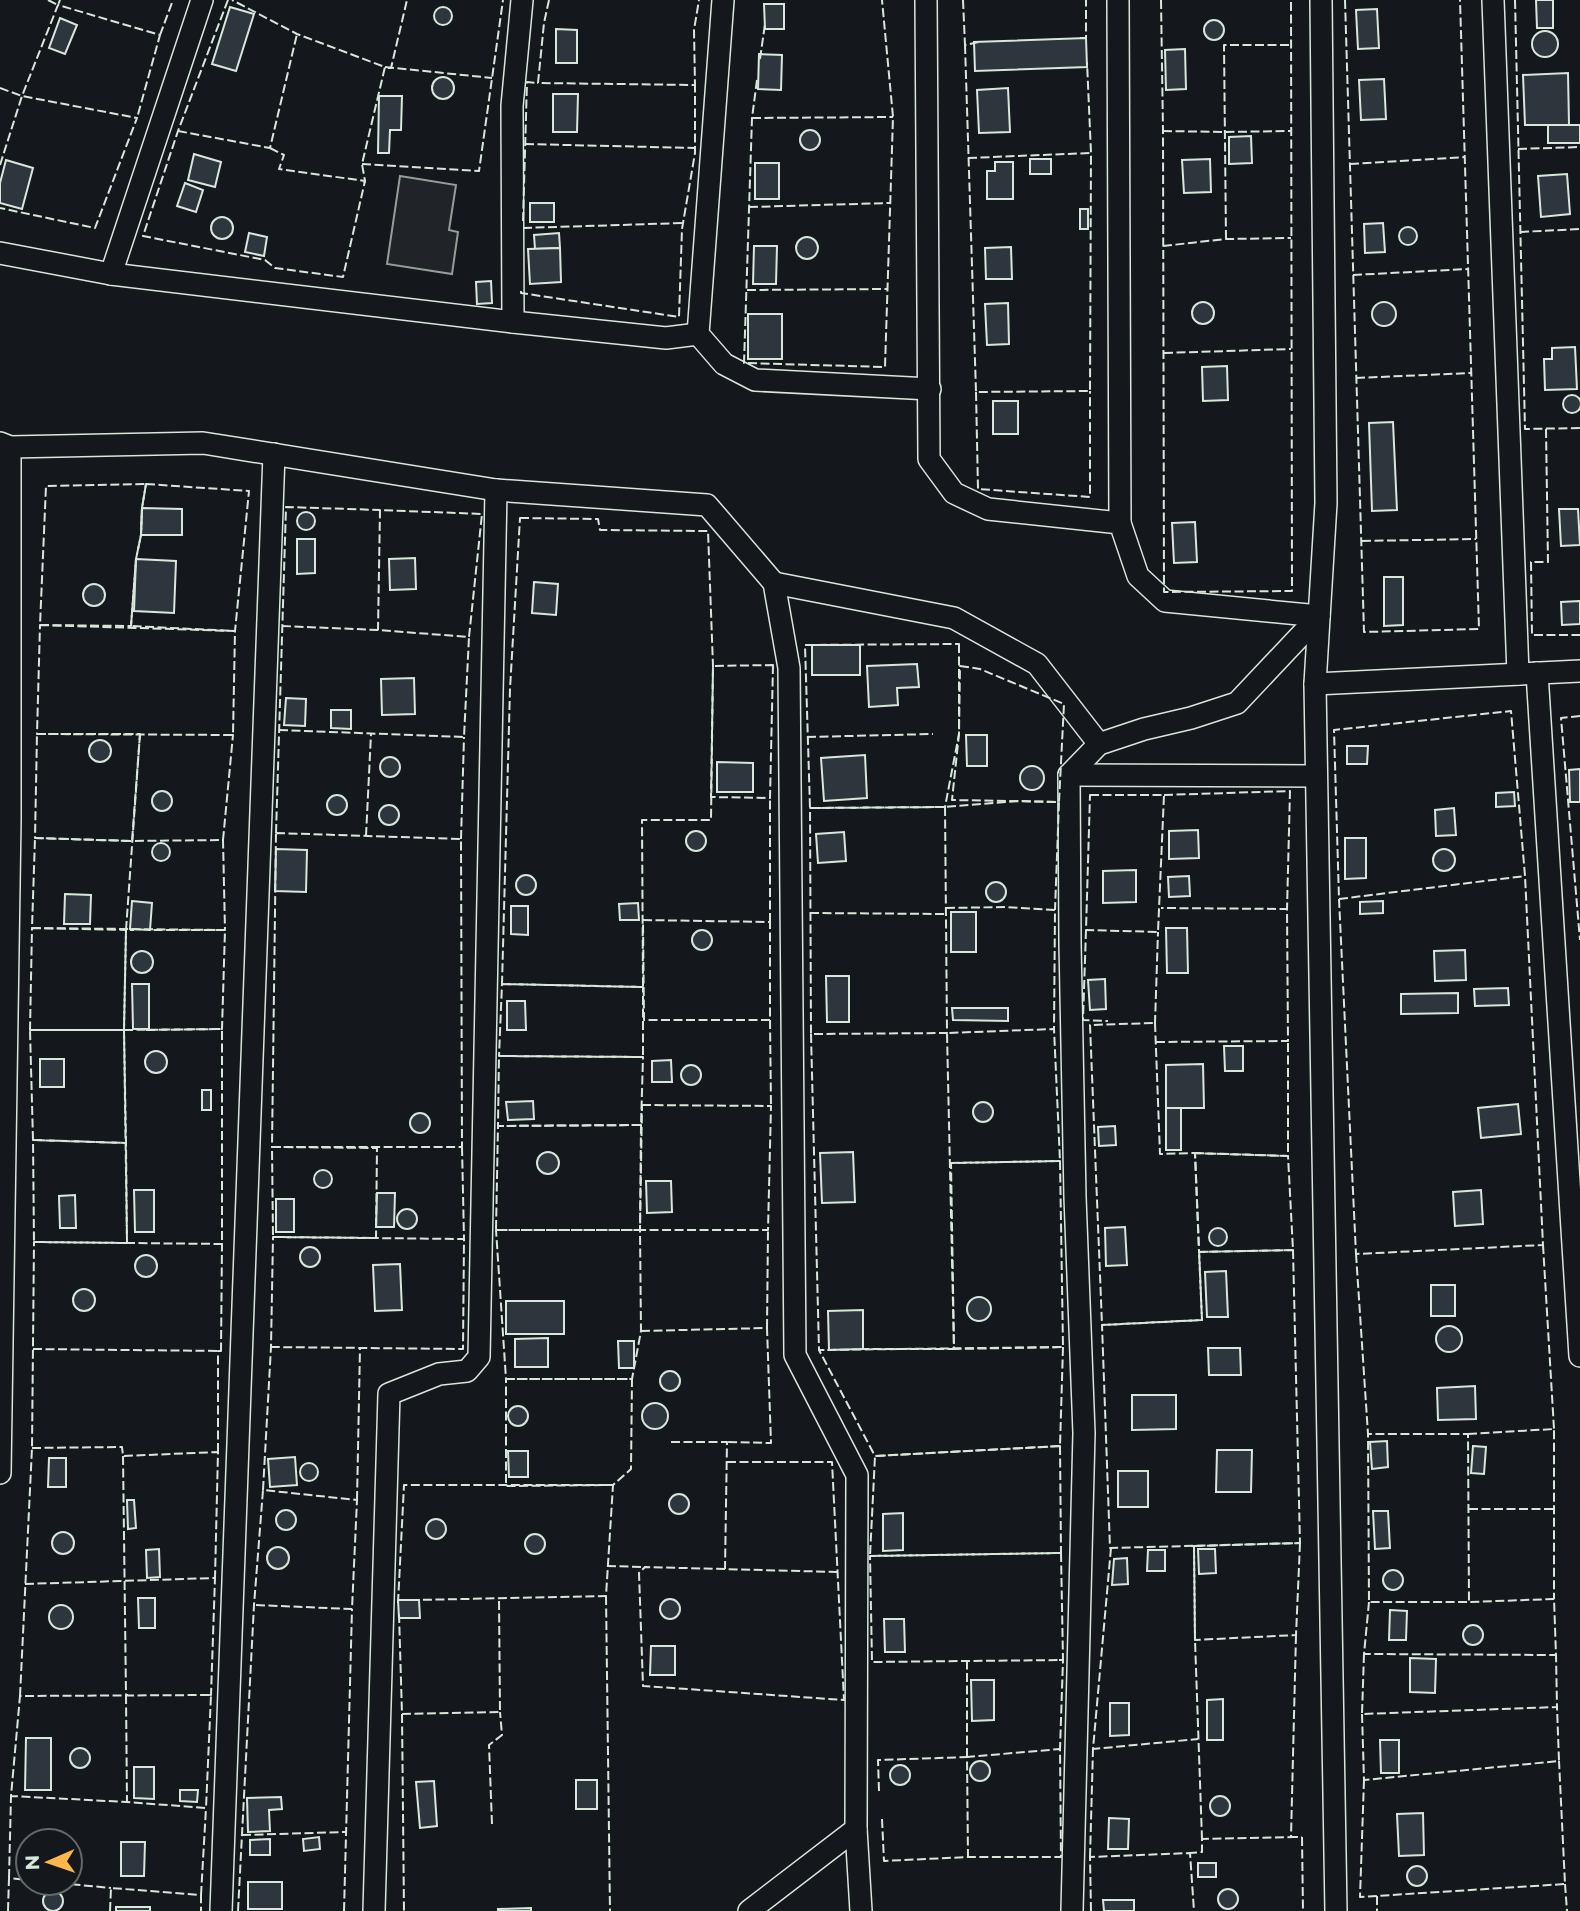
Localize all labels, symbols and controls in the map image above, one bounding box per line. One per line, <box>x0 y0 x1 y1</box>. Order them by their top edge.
north arrow <box>14 1827 84 1897</box>
text: N <box>21 1854 44 1871</box>

